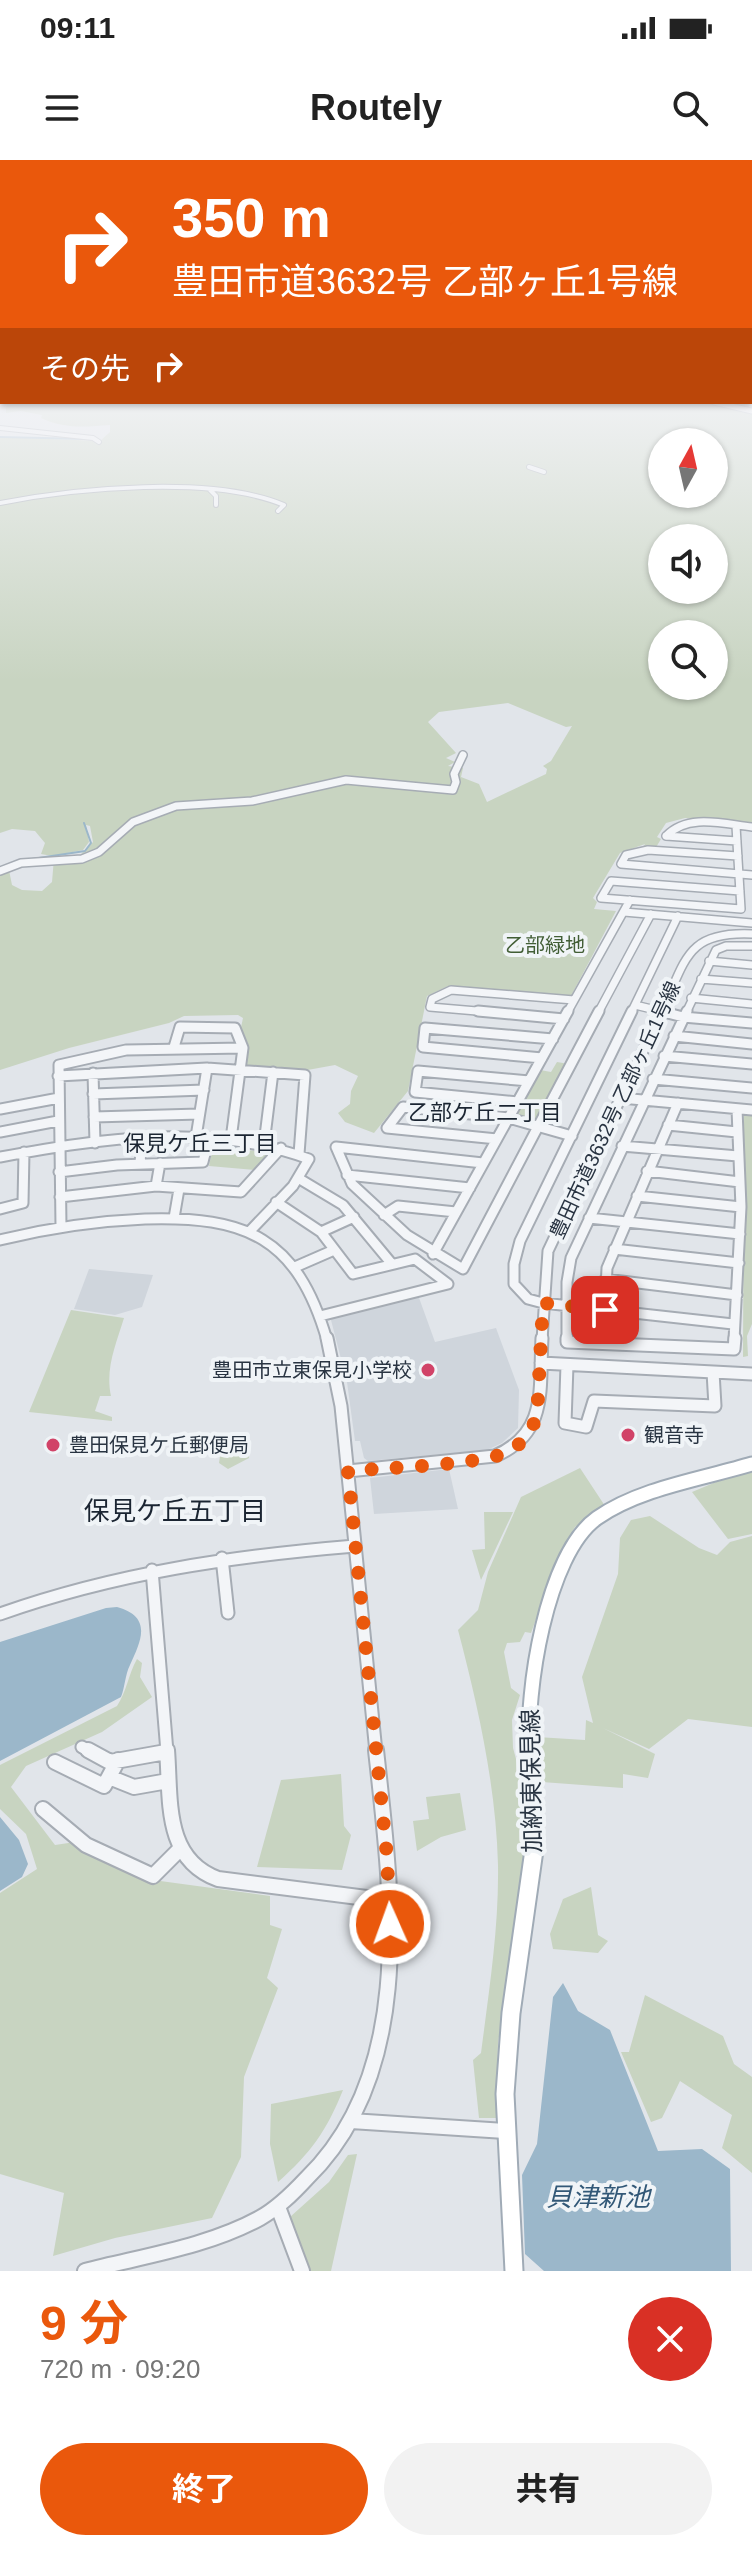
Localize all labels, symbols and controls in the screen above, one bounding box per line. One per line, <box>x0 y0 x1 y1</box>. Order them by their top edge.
text: 09:11 <box>40 11 115 44</box>
icon: menu <box>40 86 84 130</box>
icon: search <box>668 86 712 130</box>
text: Routely <box>310 87 442 128</box>
text: 350 m <box>172 186 331 249</box>
icon: right <box>40 192 144 296</box>
text: 豊田市道3632号 乙部ヶ丘1号線 <box>172 261 678 302</box>
icon: right <box>146 344 190 388</box>
text: その先 <box>40 352 130 385</box>
north arrow <box>648 428 728 508</box>
map controls <box>648 428 728 700</box>
button: sound <box>648 524 728 604</box>
button: search <box>648 620 728 700</box>
park label: 乙部緑地 <box>505 934 585 956</box>
street label: 豊田市道3632号 乙部ヶ丘1号線 <box>546 978 684 1242</box>
district label: 乙部ケ丘二丁目 <box>408 1100 562 1125</box>
district label: 保見ケ丘三丁目 <box>123 1131 277 1156</box>
pin <box>571 1276 639 1344</box>
icon: arrive <box>583 1288 627 1332</box>
place label: 豊田市立東保見小学校 <box>212 1359 412 1381</box>
marker: 豊田市立東保見小学校 <box>419 1361 437 1379</box>
place label: 観音寺 <box>644 1424 704 1446</box>
marker: 観音寺 <box>619 1426 637 1444</box>
place label: 豊田保見ケ丘郵便局 <box>69 1434 249 1456</box>
marker: 豊田保見ケ丘郵便局 <box>44 1436 62 1454</box>
district label: 保見ケ丘五丁目 <box>84 1496 266 1526</box>
street label: 加納東保見線 <box>516 1709 546 1853</box>
position arrow <box>348 1882 432 1966</box>
water label: 貝津新池 <box>546 2182 653 2212</box>
text: 9 分 <box>40 2297 128 2350</box>
button: close <box>628 2297 712 2381</box>
text: 720 m · 09:20 <box>40 2354 200 2384</box>
button: 終了 <box>40 2443 368 2535</box>
button: 共有 <box>384 2443 712 2535</box>

